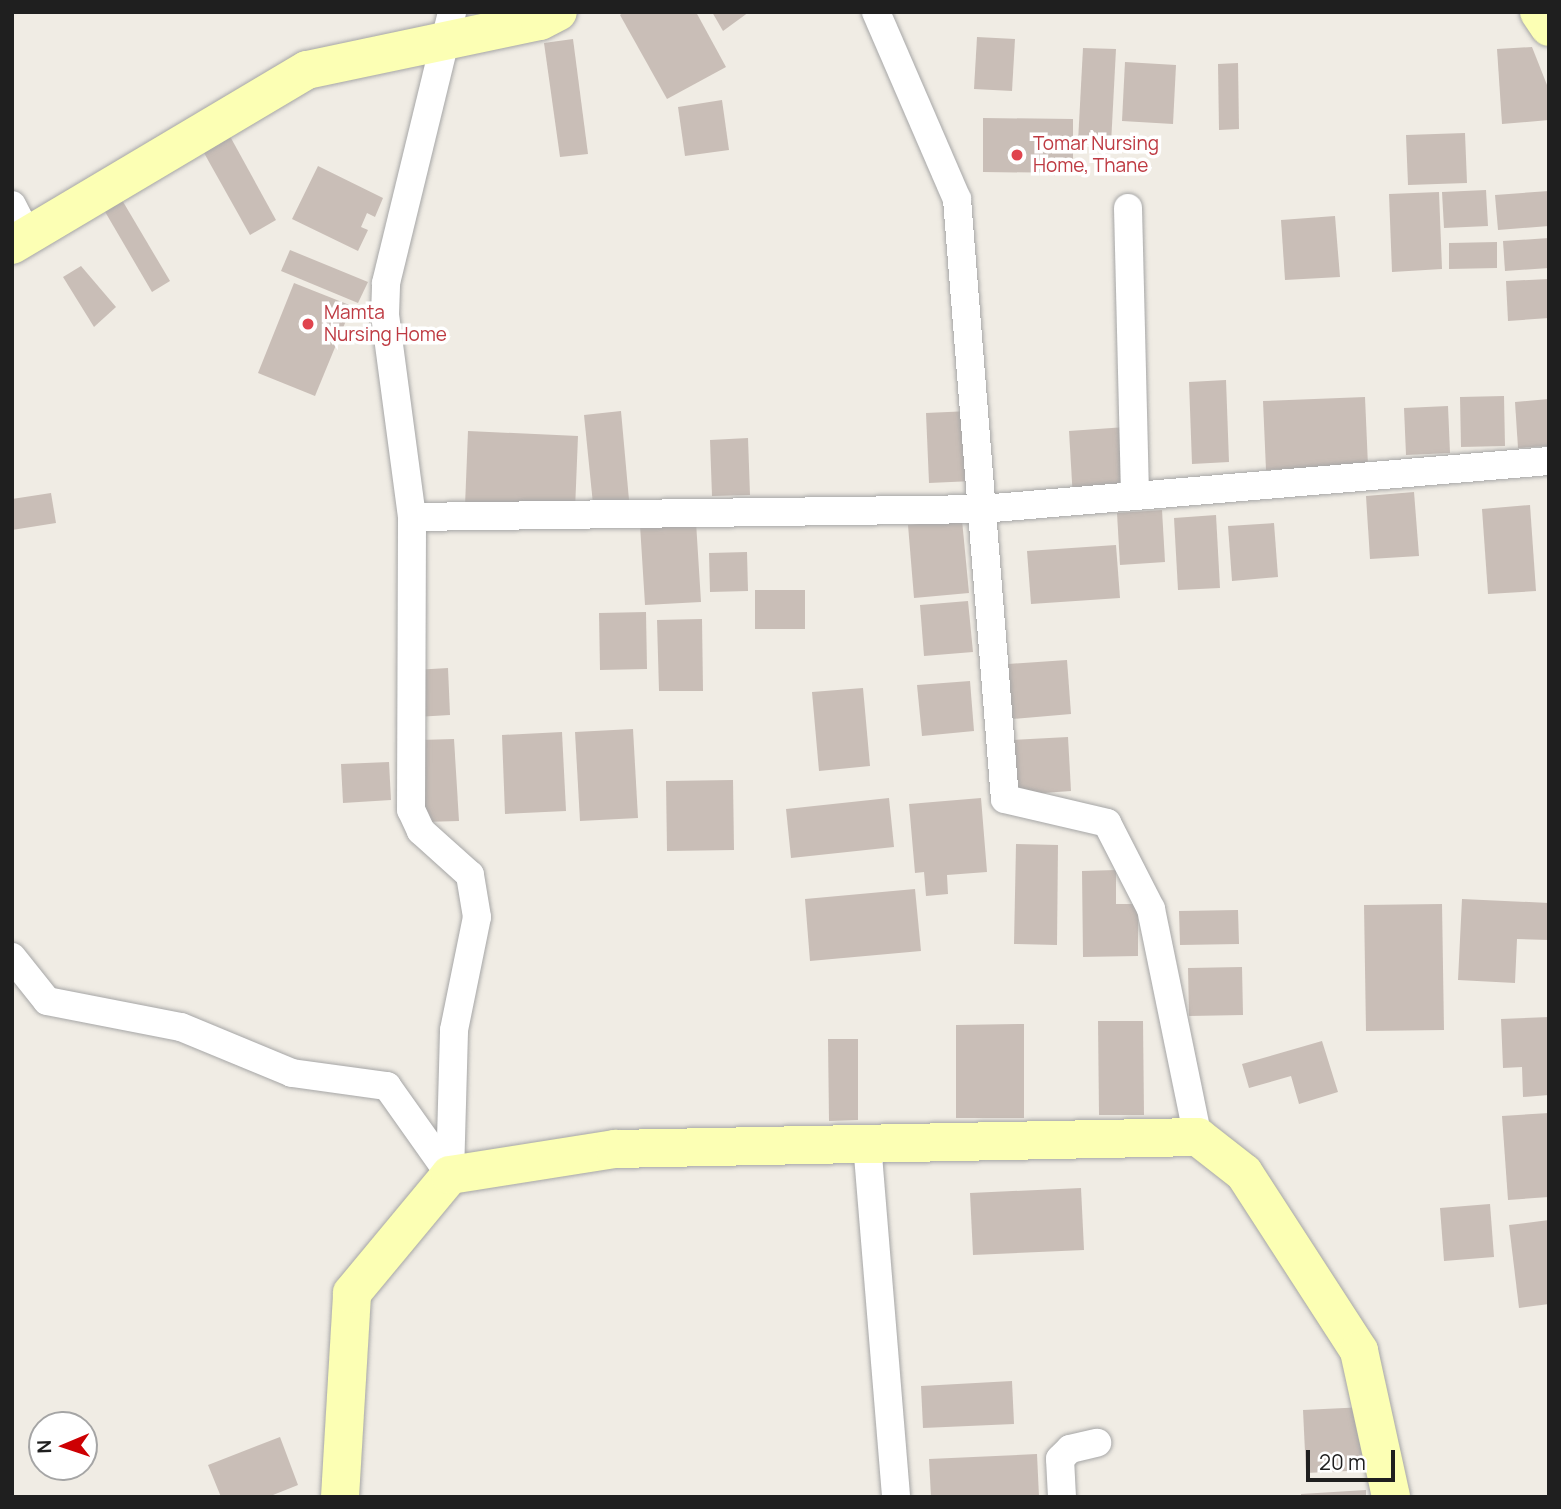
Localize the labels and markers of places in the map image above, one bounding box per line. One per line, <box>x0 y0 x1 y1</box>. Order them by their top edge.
place label: Tomar Nursing Home, Thane <box>1033 133 1159 177</box>
marker: Tomar Nursing Home, Thane <box>1007 145 1027 165</box>
place label: Mamta Nursing Home <box>324 302 447 346</box>
marker: Mamta Nursing Home <box>298 314 318 334</box>

